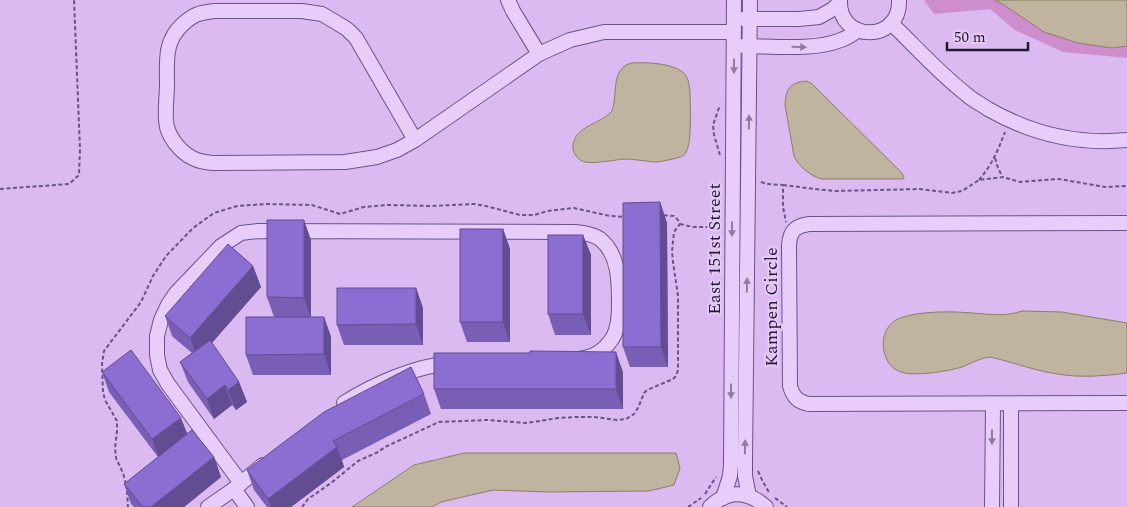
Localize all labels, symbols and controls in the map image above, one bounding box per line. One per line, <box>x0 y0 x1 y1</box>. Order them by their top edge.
scale bar <box>947 20 1028 52</box>
text: 50 m <box>954 26 986 49</box>
one-way arrow <box>791 43 807 51</box>
one-way arrow <box>730 58 738 74</box>
one-way arrow <box>745 114 753 130</box>
street label: East 151st Street <box>701 183 728 315</box>
one-way arrow <box>728 221 736 237</box>
street label: Kampen Circle <box>758 247 785 367</box>
one-way arrow <box>743 277 751 293</box>
one-way arrow <box>727 383 735 399</box>
one-way arrow <box>988 429 996 445</box>
one-way arrow <box>741 439 749 455</box>

